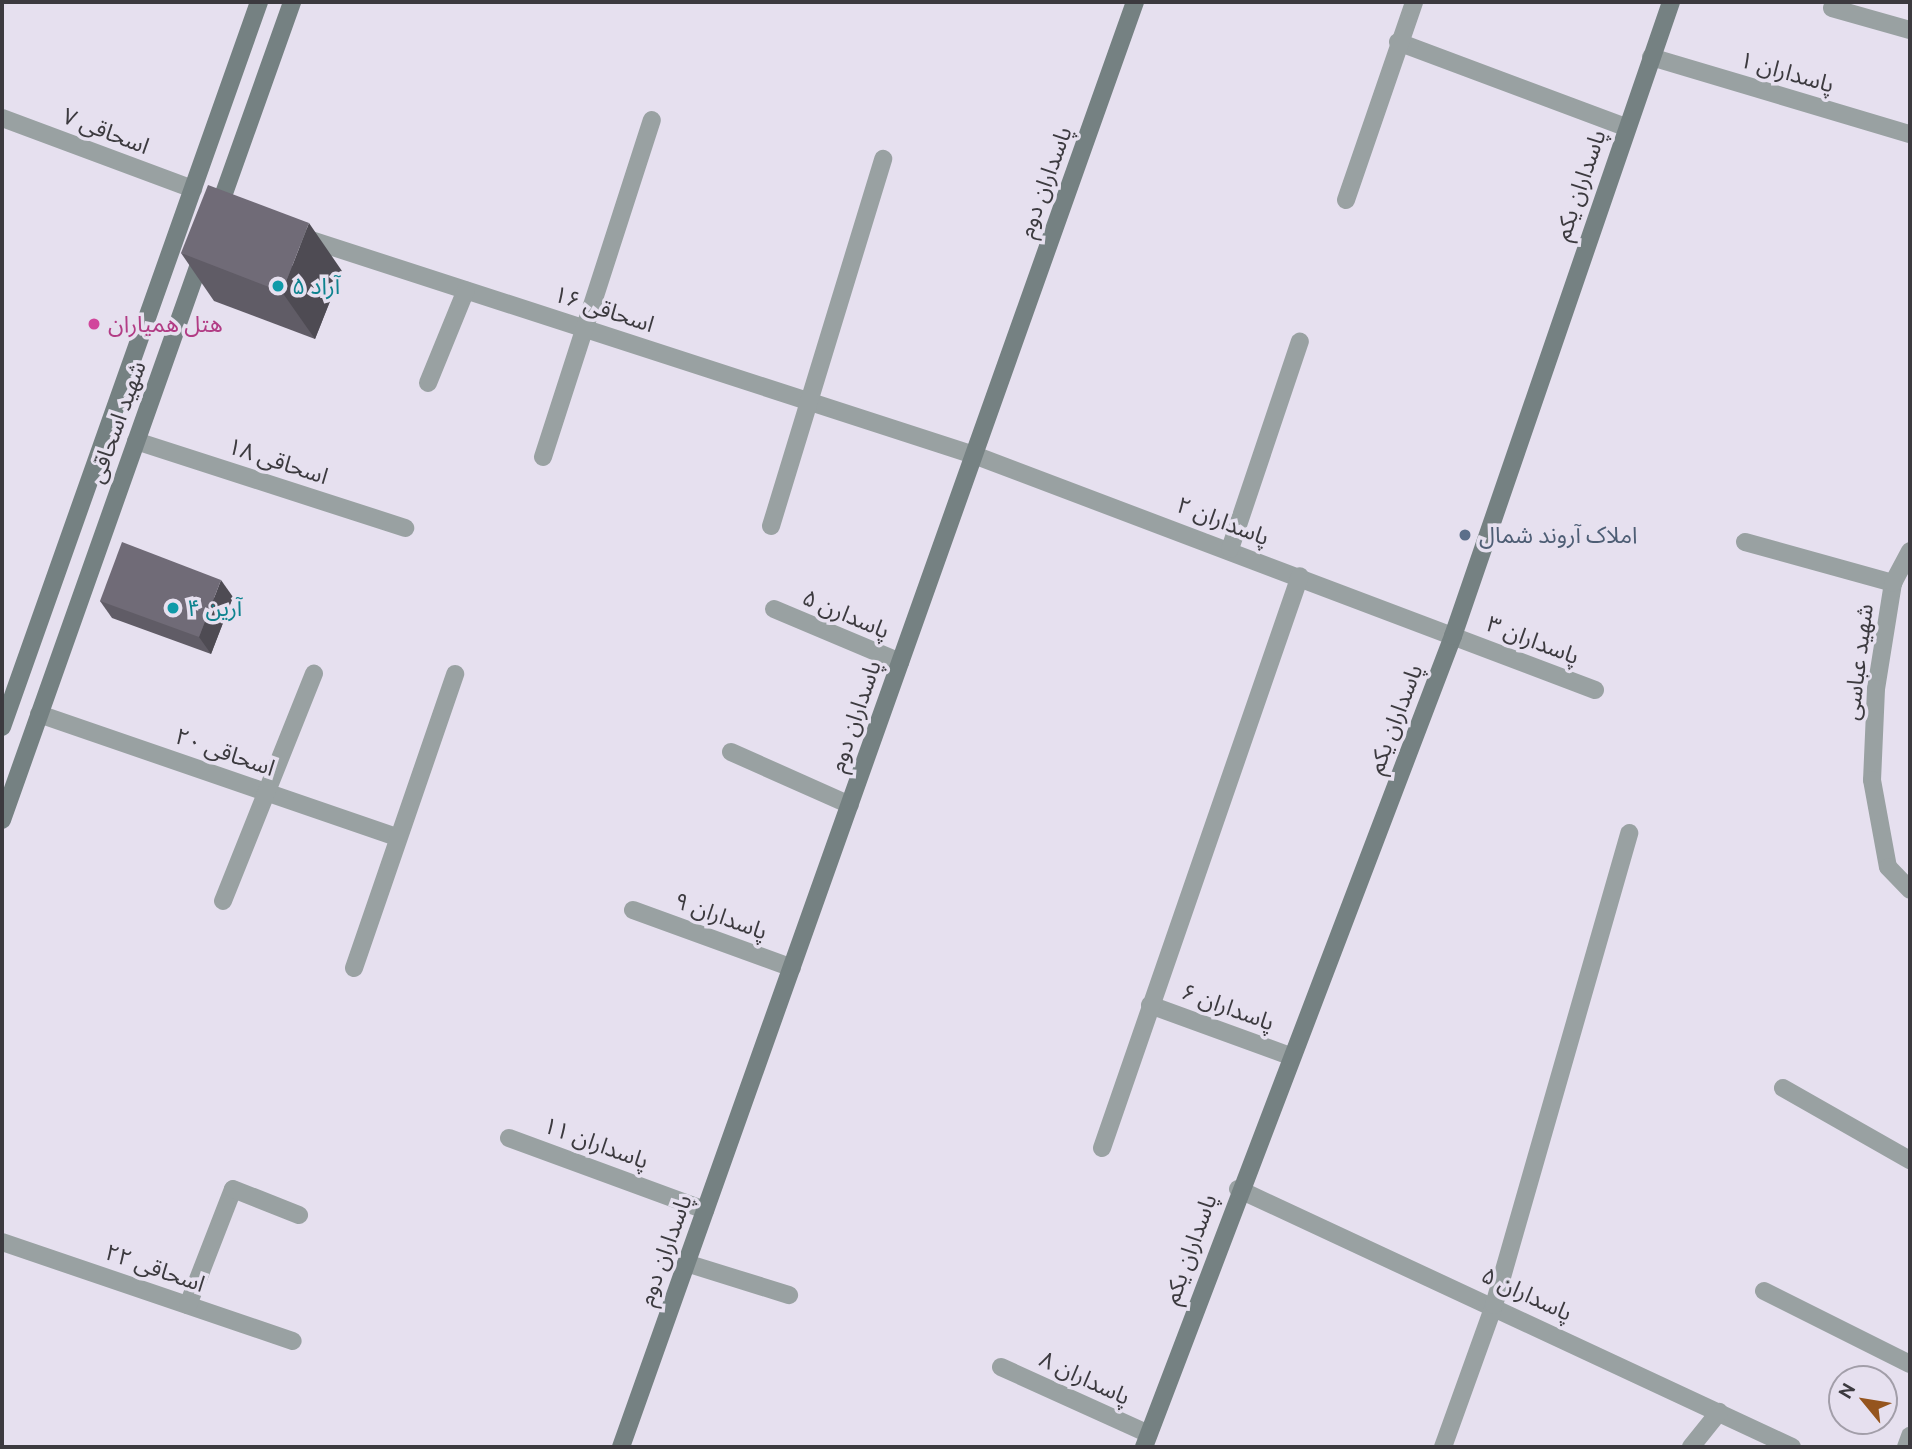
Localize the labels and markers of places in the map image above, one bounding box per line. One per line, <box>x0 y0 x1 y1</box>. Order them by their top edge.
place label: آراد ۵ <box>292 272 340 300</box>
marker: آراد ۵ <box>270 278 286 294</box>
place label: هتل همیاران <box>108 310 223 338</box>
marker: هتل همیاران <box>86 316 102 332</box>
place label: املاک آروند شمال <box>1479 521 1638 549</box>
marker: املاک آروند شمال <box>1457 527 1473 543</box>
place label: آرین ۴ <box>187 594 242 622</box>
marker: آرین ۴ <box>165 600 181 616</box>

